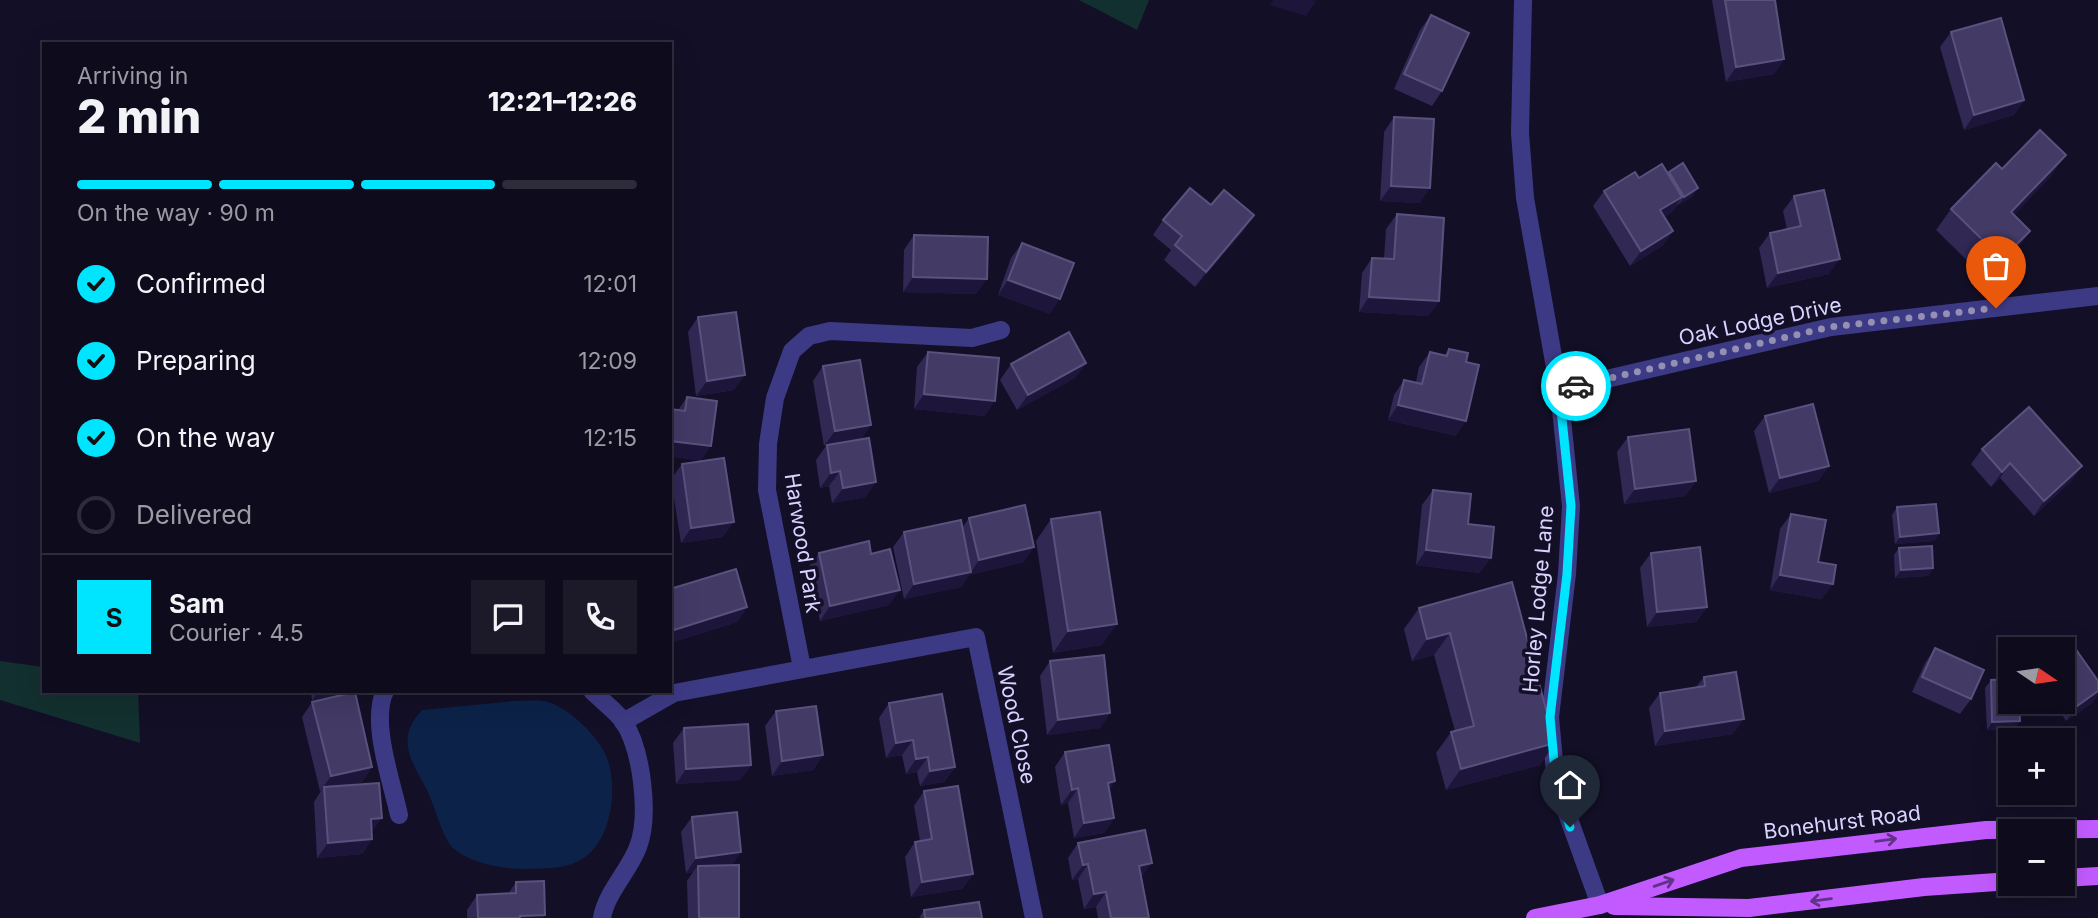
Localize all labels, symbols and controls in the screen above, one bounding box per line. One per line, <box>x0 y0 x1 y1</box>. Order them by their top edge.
text: Arriving in <box>77 62 188 90</box>
text: 12:21–12:26 <box>488 86 637 117</box>
text: 2 min <box>77 88 201 144</box>
text: On the way · 90 m <box>77 199 275 227</box>
pin <box>1966 236 2026 308</box>
icon: bag <box>1977 247 2015 285</box>
icon: check <box>77 265 115 303</box>
text: Confirmed <box>136 268 266 299</box>
text: 12:01 <box>583 270 637 298</box>
street label: Oak Lodge Drive <box>1676 292 1844 350</box>
icon: check <box>77 342 115 380</box>
text: Preparing <box>136 345 256 376</box>
text: 12:09 <box>578 347 637 375</box>
courier <box>1541 351 1611 421</box>
icon: car <box>1557 367 1595 405</box>
icon: check <box>77 419 115 457</box>
text: On the way <box>136 422 275 453</box>
text: 12:15 <box>584 424 637 452</box>
street label: Harwood Park <box>780 471 826 615</box>
text: Delivered <box>136 499 252 530</box>
street label: Horley Lodge Lane <box>1517 504 1559 694</box>
button: chat <box>471 580 545 654</box>
button: phone <box>563 580 637 654</box>
text: Sam <box>169 588 225 619</box>
text: S <box>105 602 123 633</box>
text: Courier · 4.5 <box>169 619 304 647</box>
north arrow <box>1998 637 2076 714</box>
map controls <box>1998 637 2075 896</box>
street label: Wood Close <box>992 664 1042 786</box>
button: + <box>1998 728 2075 805</box>
pin <box>1540 755 1600 827</box>
icon: home <box>1551 766 1589 804</box>
street label: Bonehurst Road <box>1762 800 1922 844</box>
button: − <box>1998 819 2075 896</box>
one-way arrow <box>1874 833 1897 846</box>
one-way arrow <box>1653 876 1675 888</box>
one-way arrow <box>1810 893 1833 906</box>

